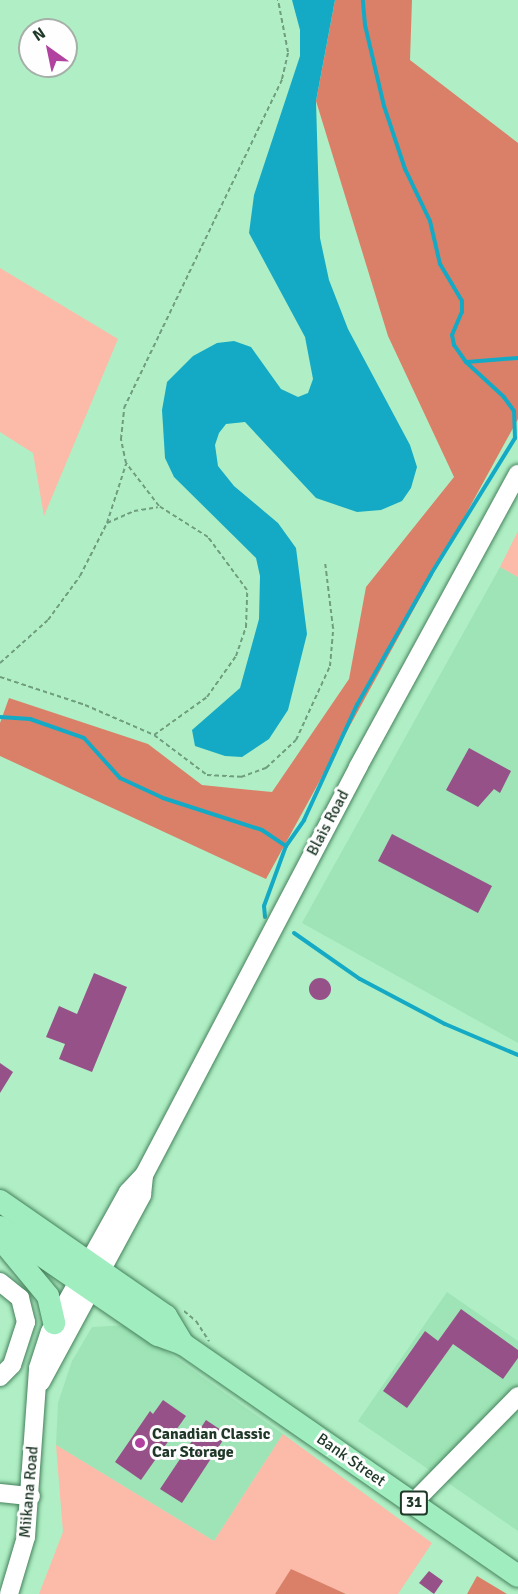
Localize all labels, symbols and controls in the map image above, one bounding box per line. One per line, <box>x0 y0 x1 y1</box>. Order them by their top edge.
north arrow <box>18 18 78 78</box>
text: N <box>29 23 49 46</box>
street label: Blais Road <box>303 787 353 859</box>
place label: Canadian Classic Car Storage <box>152 1424 270 1462</box>
street label: Bank Street <box>313 1429 389 1491</box>
marker: Canadian Classic Car Storage <box>133 1436 147 1450</box>
street label: Miikana Road <box>15 1445 43 1539</box>
road number: 31 <box>399 1491 429 1515</box>

